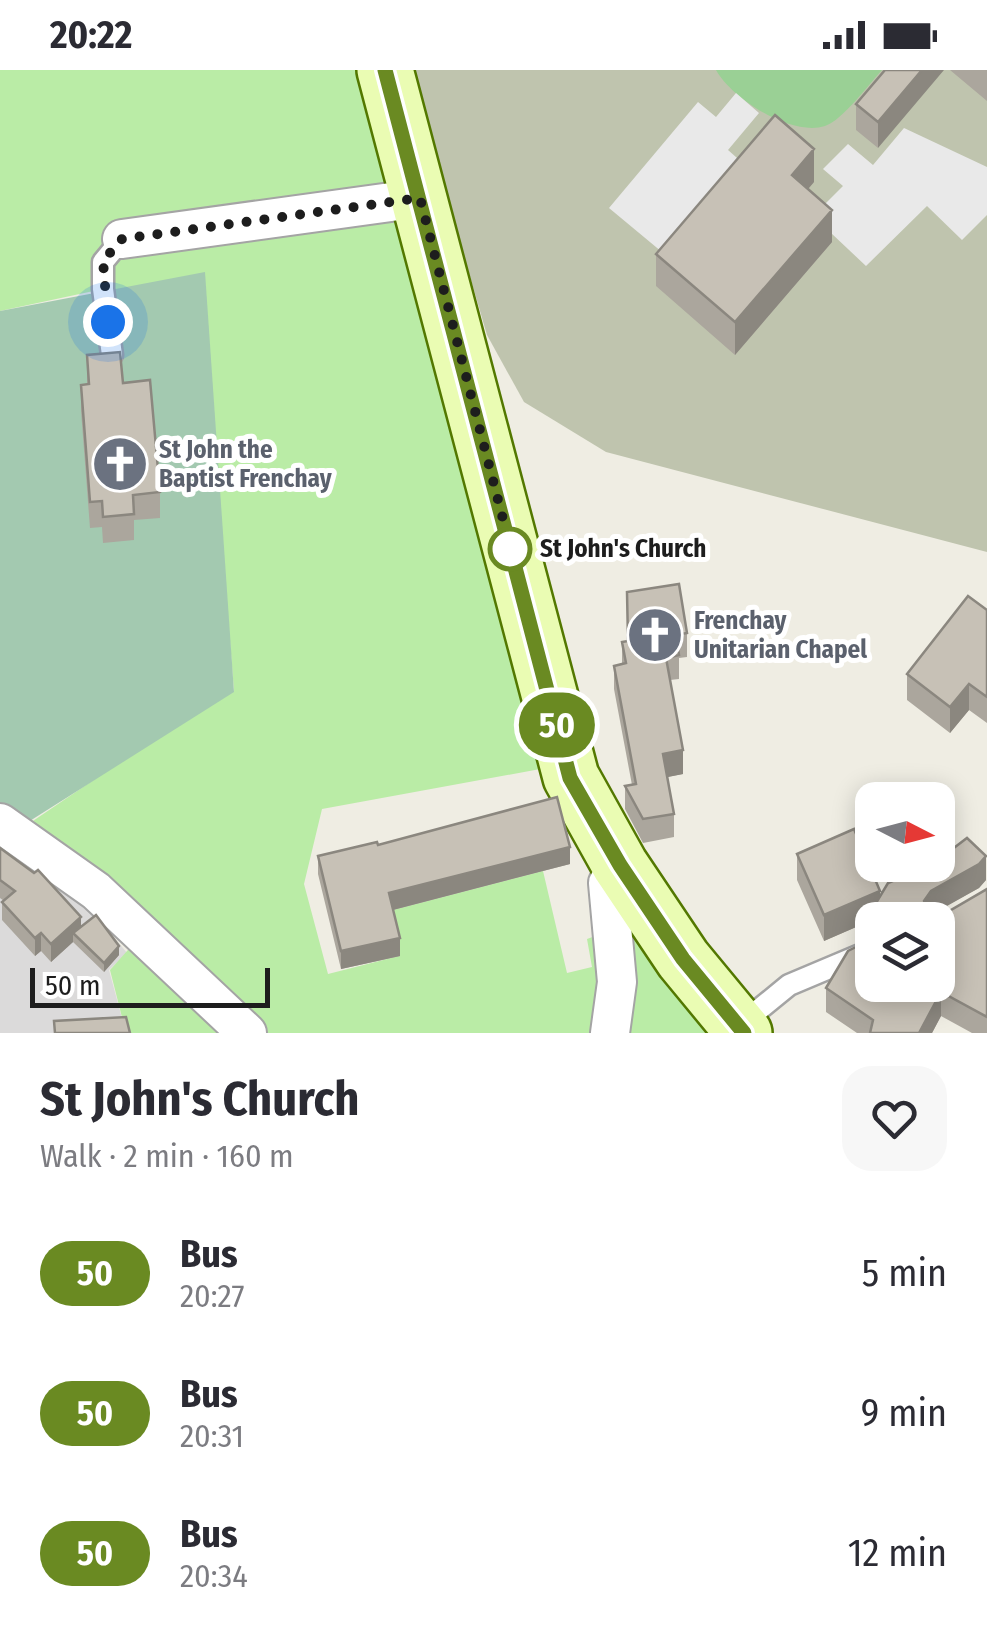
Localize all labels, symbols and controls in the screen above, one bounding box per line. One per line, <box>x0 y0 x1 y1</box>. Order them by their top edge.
text: 20:22 <box>50 12 132 58</box>
your location <box>83 297 133 347</box>
church icon: St John the Baptist Frenchay <box>90 434 150 494</box>
place label: St John the Baptist Frenchay <box>159 435 333 494</box>
marker: St John's Church <box>489 528 531 570</box>
place label: St John's Church <box>540 534 706 564</box>
church icon: Frenchay Unitarian Chapel <box>625 605 685 665</box>
place label: Frenchay Unitarian Chapel <box>694 606 867 665</box>
line badge: 50 <box>512 692 602 758</box>
text: 50 <box>539 704 575 746</box>
north arrow <box>855 782 955 882</box>
map controls <box>855 782 955 1002</box>
button: layers <box>855 902 955 1002</box>
scale bar <box>30 963 270 1008</box>
text: 50 m <box>45 969 101 1002</box>
button: heart <box>842 1066 947 1171</box>
text: St John's Church <box>40 1070 360 1128</box>
text: Walk · 2 min · 160 m <box>40 1137 294 1175</box>
text: Bus <box>180 1231 238 1277</box>
text: 5 min <box>862 1250 947 1296</box>
text: 50 <box>77 1252 113 1294</box>
text: 20:27 <box>180 1277 244 1315</box>
text: Bus <box>180 1371 238 1417</box>
text: 9 min <box>861 1390 947 1436</box>
text: 50 <box>77 1392 113 1434</box>
text: 20:31 <box>180 1417 244 1455</box>
text: Bus <box>180 1511 238 1557</box>
text: 12 min <box>848 1530 947 1576</box>
text: 50 <box>77 1532 113 1574</box>
text: 20:34 <box>180 1557 248 1595</box>

